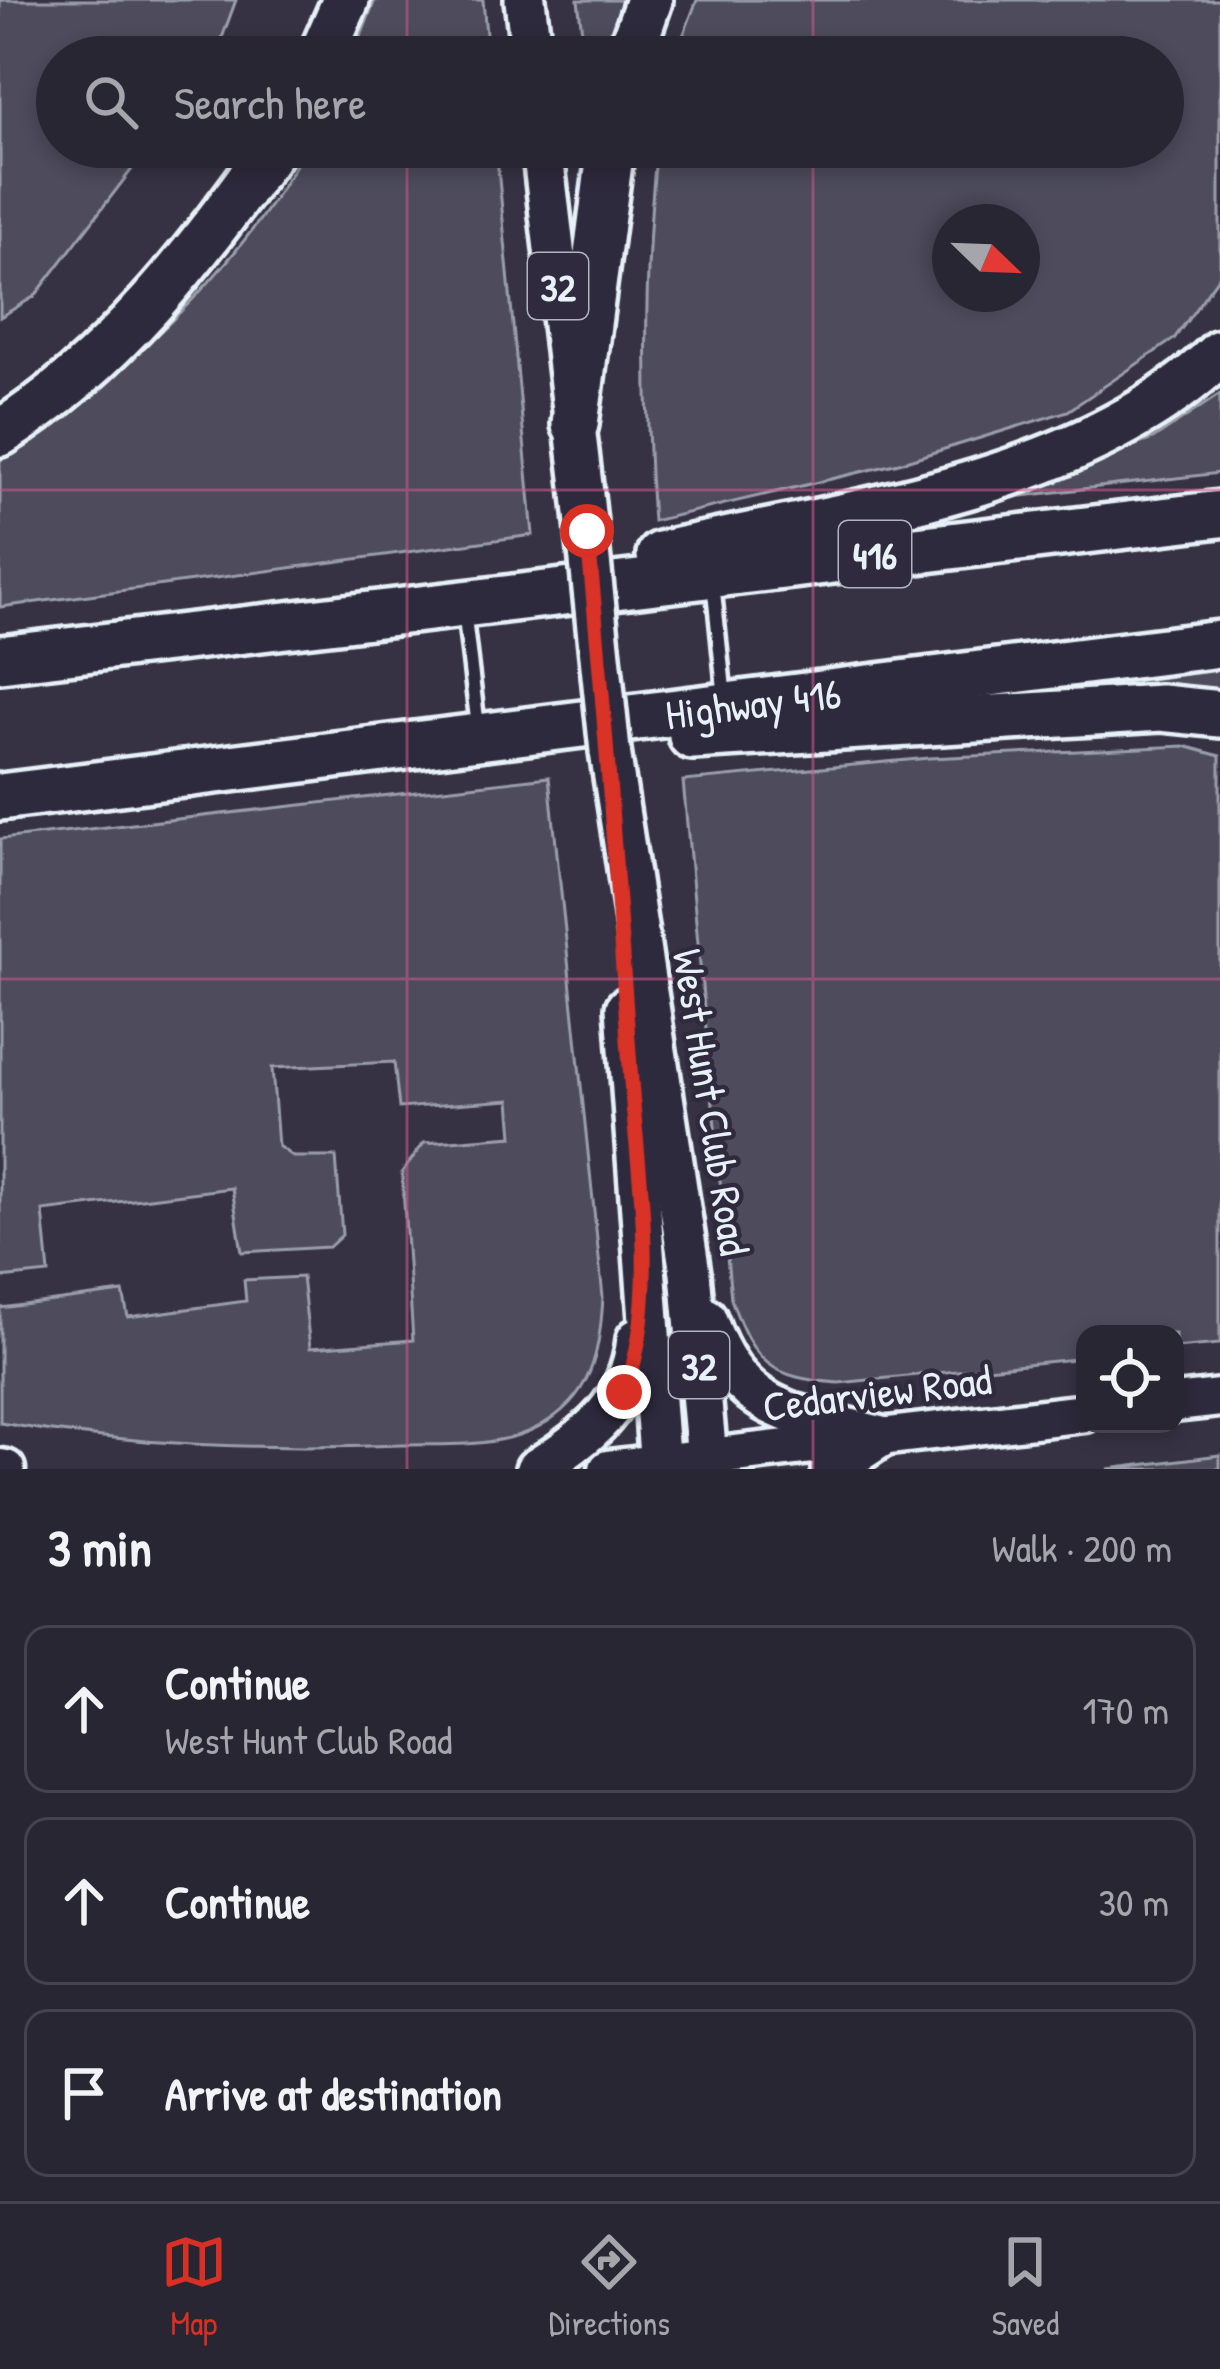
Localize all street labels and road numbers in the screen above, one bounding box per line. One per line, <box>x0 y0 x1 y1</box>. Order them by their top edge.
road number: 32 <box>528 253 588 319</box>
road number: 416 <box>839 521 911 587</box>
street label: Highway 416 <box>662 663 844 742</box>
street label: West Hunt Club Road <box>660 945 764 1259</box>
road number: 32 <box>669 1332 729 1398</box>
street label: Cedarview Road <box>760 1350 994 1434</box>

